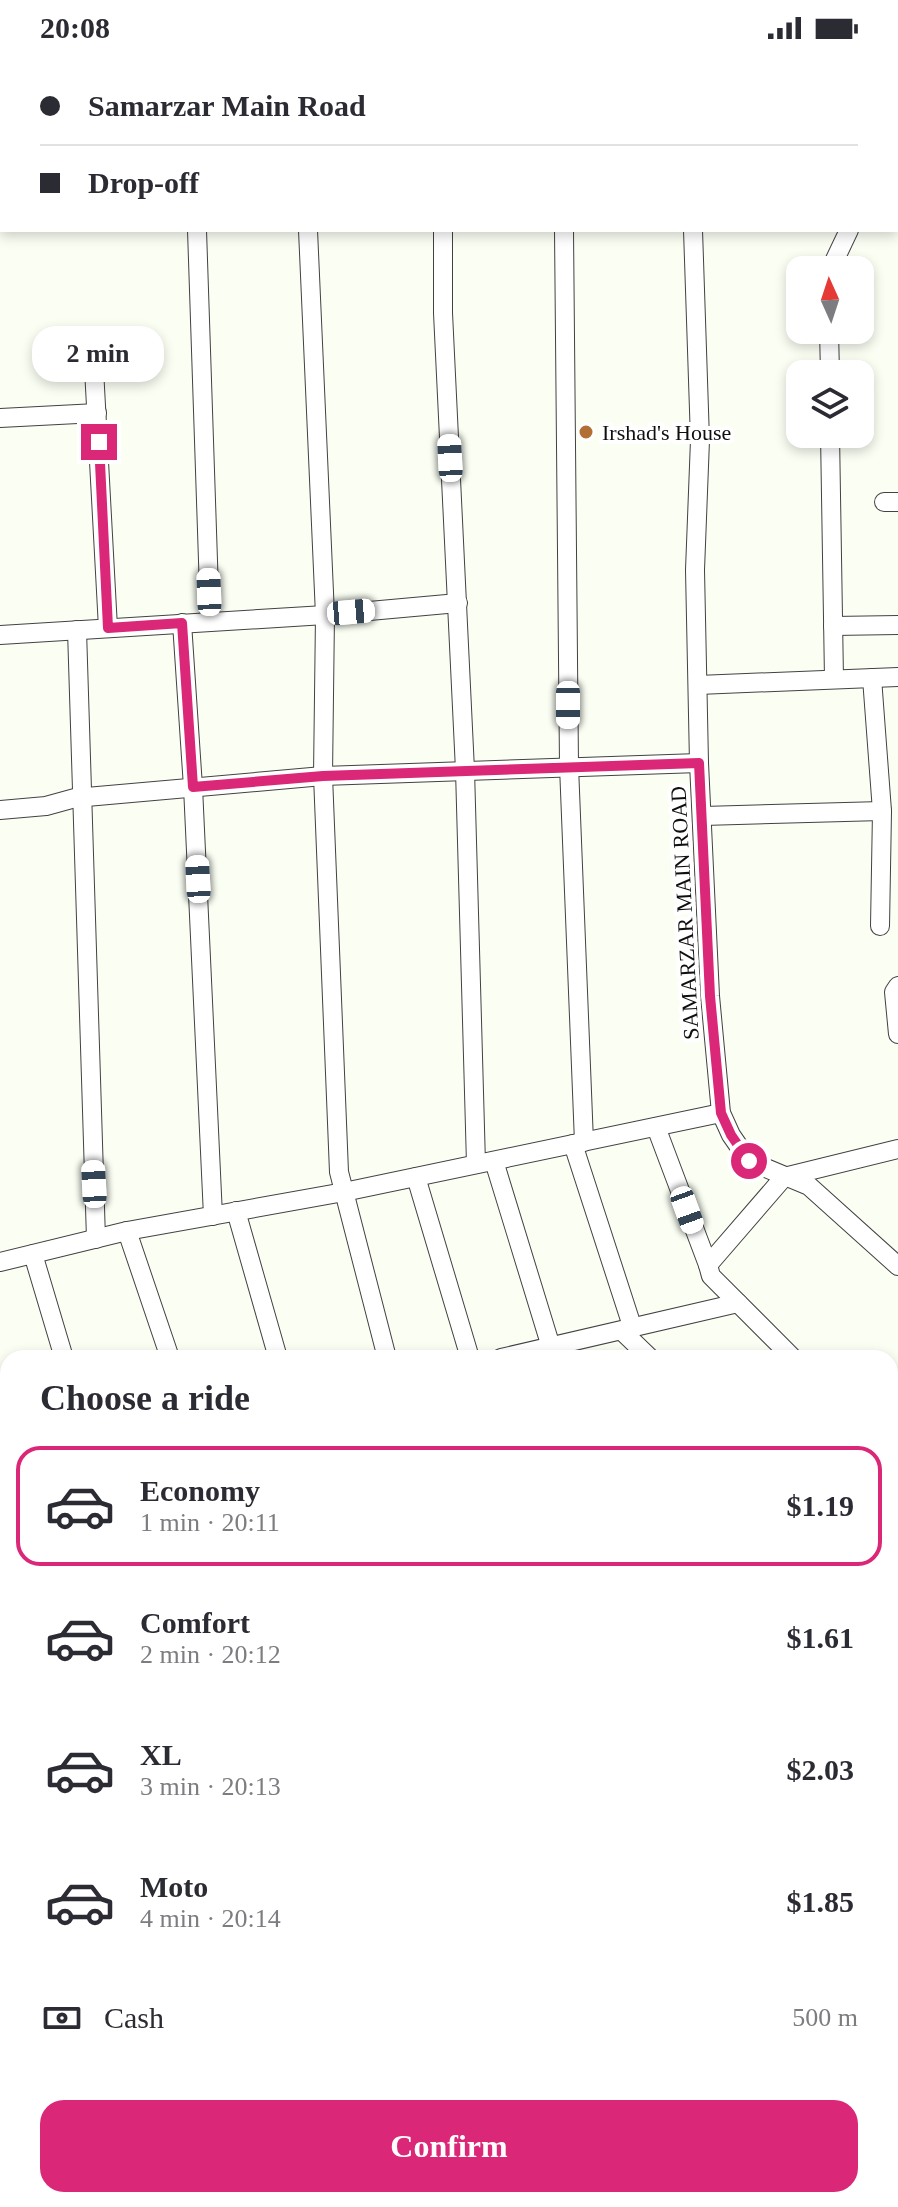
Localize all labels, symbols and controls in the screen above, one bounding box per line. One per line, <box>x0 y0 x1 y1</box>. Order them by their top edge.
text: 20:08 <box>40 11 110 44</box>
text: Samarzar Main Road <box>88 89 366 122</box>
text: Drop-off <box>88 166 199 199</box>
north arrow <box>786 256 874 344</box>
map controls <box>786 256 874 448</box>
callout: 2 min <box>33 326 165 382</box>
text: 2 min <box>67 339 129 368</box>
button: layers <box>786 360 874 448</box>
place label: Irshad's House <box>602 420 731 445</box>
marker: Irshad's House <box>577 423 595 441</box>
route end <box>81 424 117 460</box>
car <box>437 433 463 483</box>
car <box>196 568 222 616</box>
car <box>326 598 376 626</box>
car <box>556 681 580 729</box>
street label: SAMARZAR MAIN ROAD <box>665 785 704 1041</box>
car <box>185 854 211 904</box>
route start <box>731 1143 767 1179</box>
car <box>81 1159 107 1209</box>
car <box>668 1183 706 1237</box>
text: Choose a ride <box>40 1378 250 1418</box>
icon: car <box>44 1470 116 1542</box>
text: Economy <box>140 1474 260 1507</box>
text: $1.19 <box>787 1489 854 1522</box>
text: 1 min · 20:11 <box>140 1508 280 1537</box>
icon: car <box>44 1602 116 1674</box>
text: Comfort <box>140 1606 250 1639</box>
text: $1.61 <box>787 1621 854 1654</box>
text: 2 min · 20:12 <box>140 1640 281 1669</box>
icon: car <box>44 1734 116 1806</box>
text: XL <box>140 1738 182 1771</box>
text: $2.03 <box>787 1753 854 1786</box>
text: 3 min · 20:13 <box>140 1772 281 1801</box>
icon: car <box>44 1866 116 1938</box>
text: Moto <box>140 1870 208 1903</box>
text: $1.85 <box>787 1885 854 1918</box>
text: 4 min · 20:14 <box>140 1904 281 1933</box>
icon: cash <box>40 1996 84 2040</box>
text: Cash <box>104 2001 164 2034</box>
text: 500 m <box>792 2003 858 2032</box>
button: Confirm <box>40 2100 858 2192</box>

